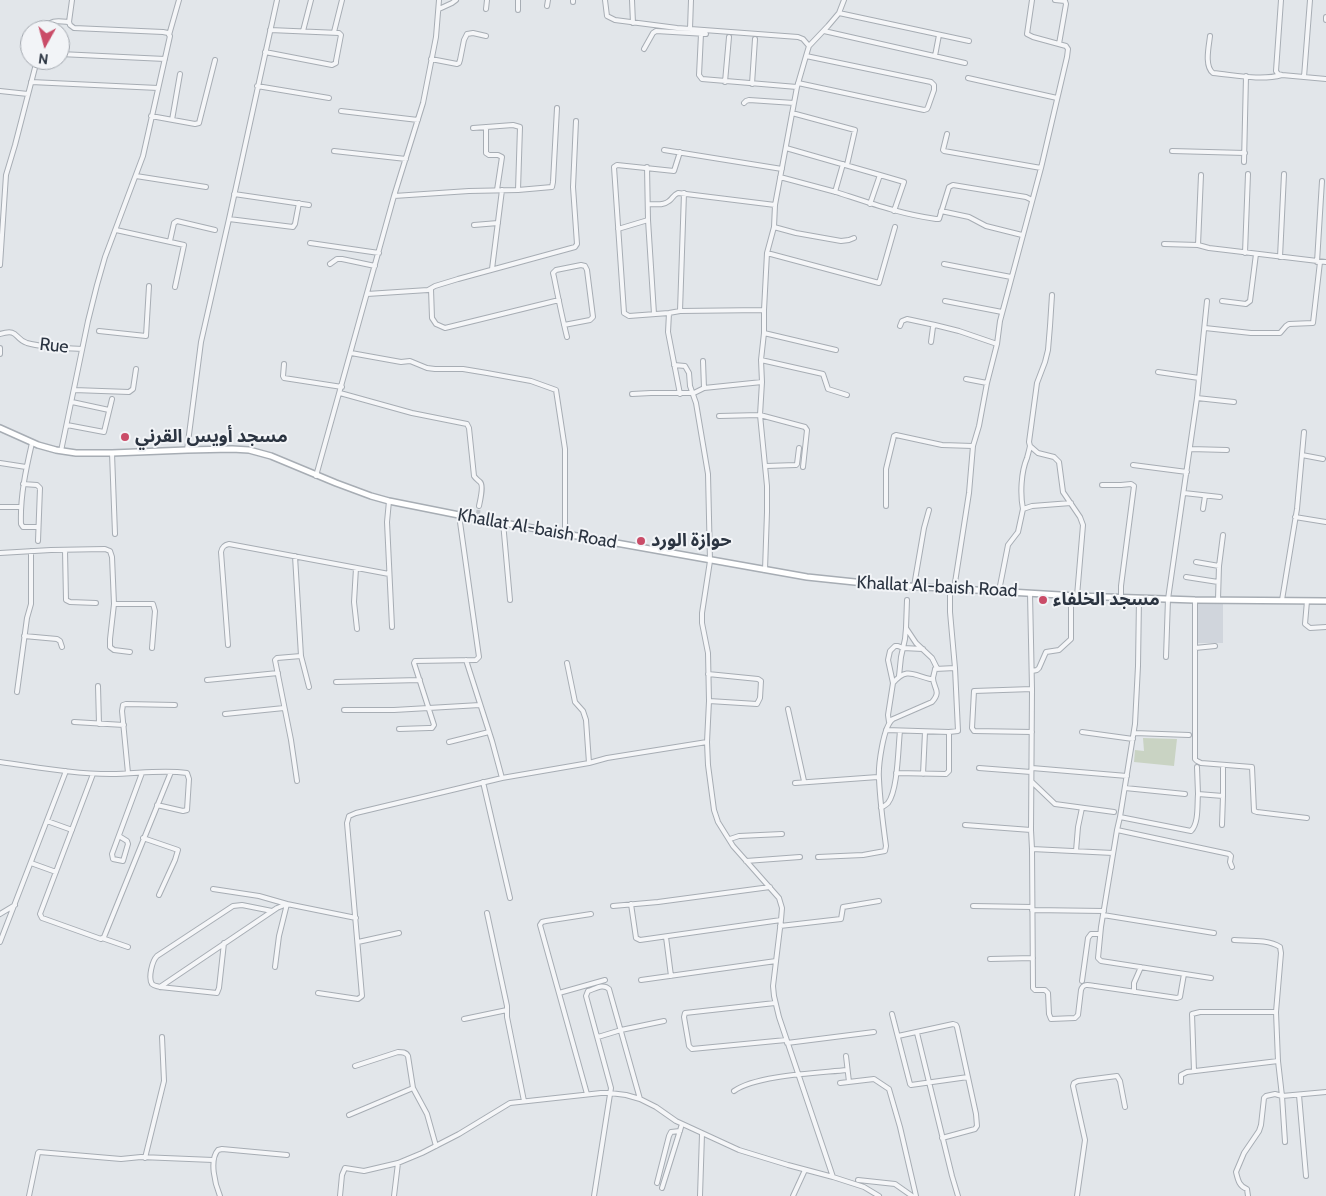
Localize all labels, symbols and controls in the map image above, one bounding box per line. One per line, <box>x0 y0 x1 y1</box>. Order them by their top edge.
north arrow <box>20 20 70 70</box>
text: N <box>37 49 49 68</box>
street label: Rue <box>38 334 70 358</box>
place label: مسجد أويس القرني <box>135 426 288 448</box>
marker: مسجد أويس القرني <box>119 431 131 443</box>
street label: Khallat Al-baish Road <box>456 504 618 554</box>
place label: حوازة الورد <box>651 530 732 552</box>
marker: حوازة الورد <box>635 535 647 547</box>
street label: Khallat Al-baish Road <box>856 572 1018 602</box>
place label: مسجد الخلفاء <box>1053 589 1160 611</box>
marker: مسجد الخلفاء <box>1037 594 1049 606</box>

